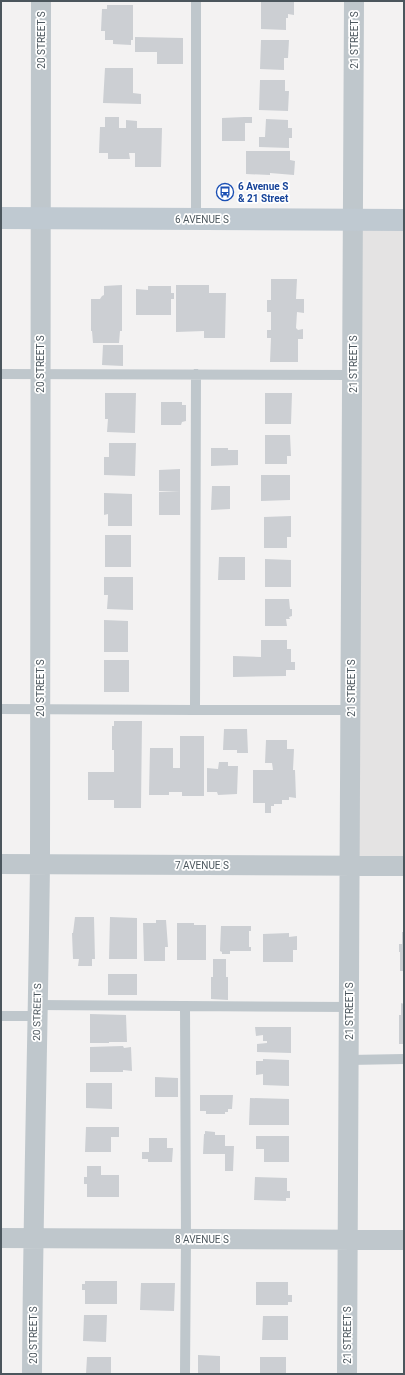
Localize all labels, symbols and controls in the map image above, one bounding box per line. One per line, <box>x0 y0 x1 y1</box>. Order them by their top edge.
street label: 20 STREET S <box>36 11 47 69</box>
street label: 21 STREET S <box>349 11 360 69</box>
place label: 6 Avenue S & 21 Street <box>238 181 289 204</box>
bus stop icon: 6 Avenue S & 21 Street <box>215 182 235 202</box>
street label: 6 AVENUE S <box>175 214 229 225</box>
street label: 20 STREET S <box>35 335 46 393</box>
street label: 21 STREET S <box>348 335 359 393</box>
street label: 20 STREET S <box>35 659 46 717</box>
street label: 21 STREET S <box>346 659 357 717</box>
street label: 7 AVENUE S <box>175 860 229 871</box>
street label: 21 STREET S <box>344 982 355 1040</box>
street label: 20 STREET S <box>31 983 43 1041</box>
street label: 8 AVENUE S <box>175 1234 229 1245</box>
street label: 20 STREET S <box>28 1306 39 1364</box>
street label: 21 STREET S <box>342 1306 353 1364</box>

